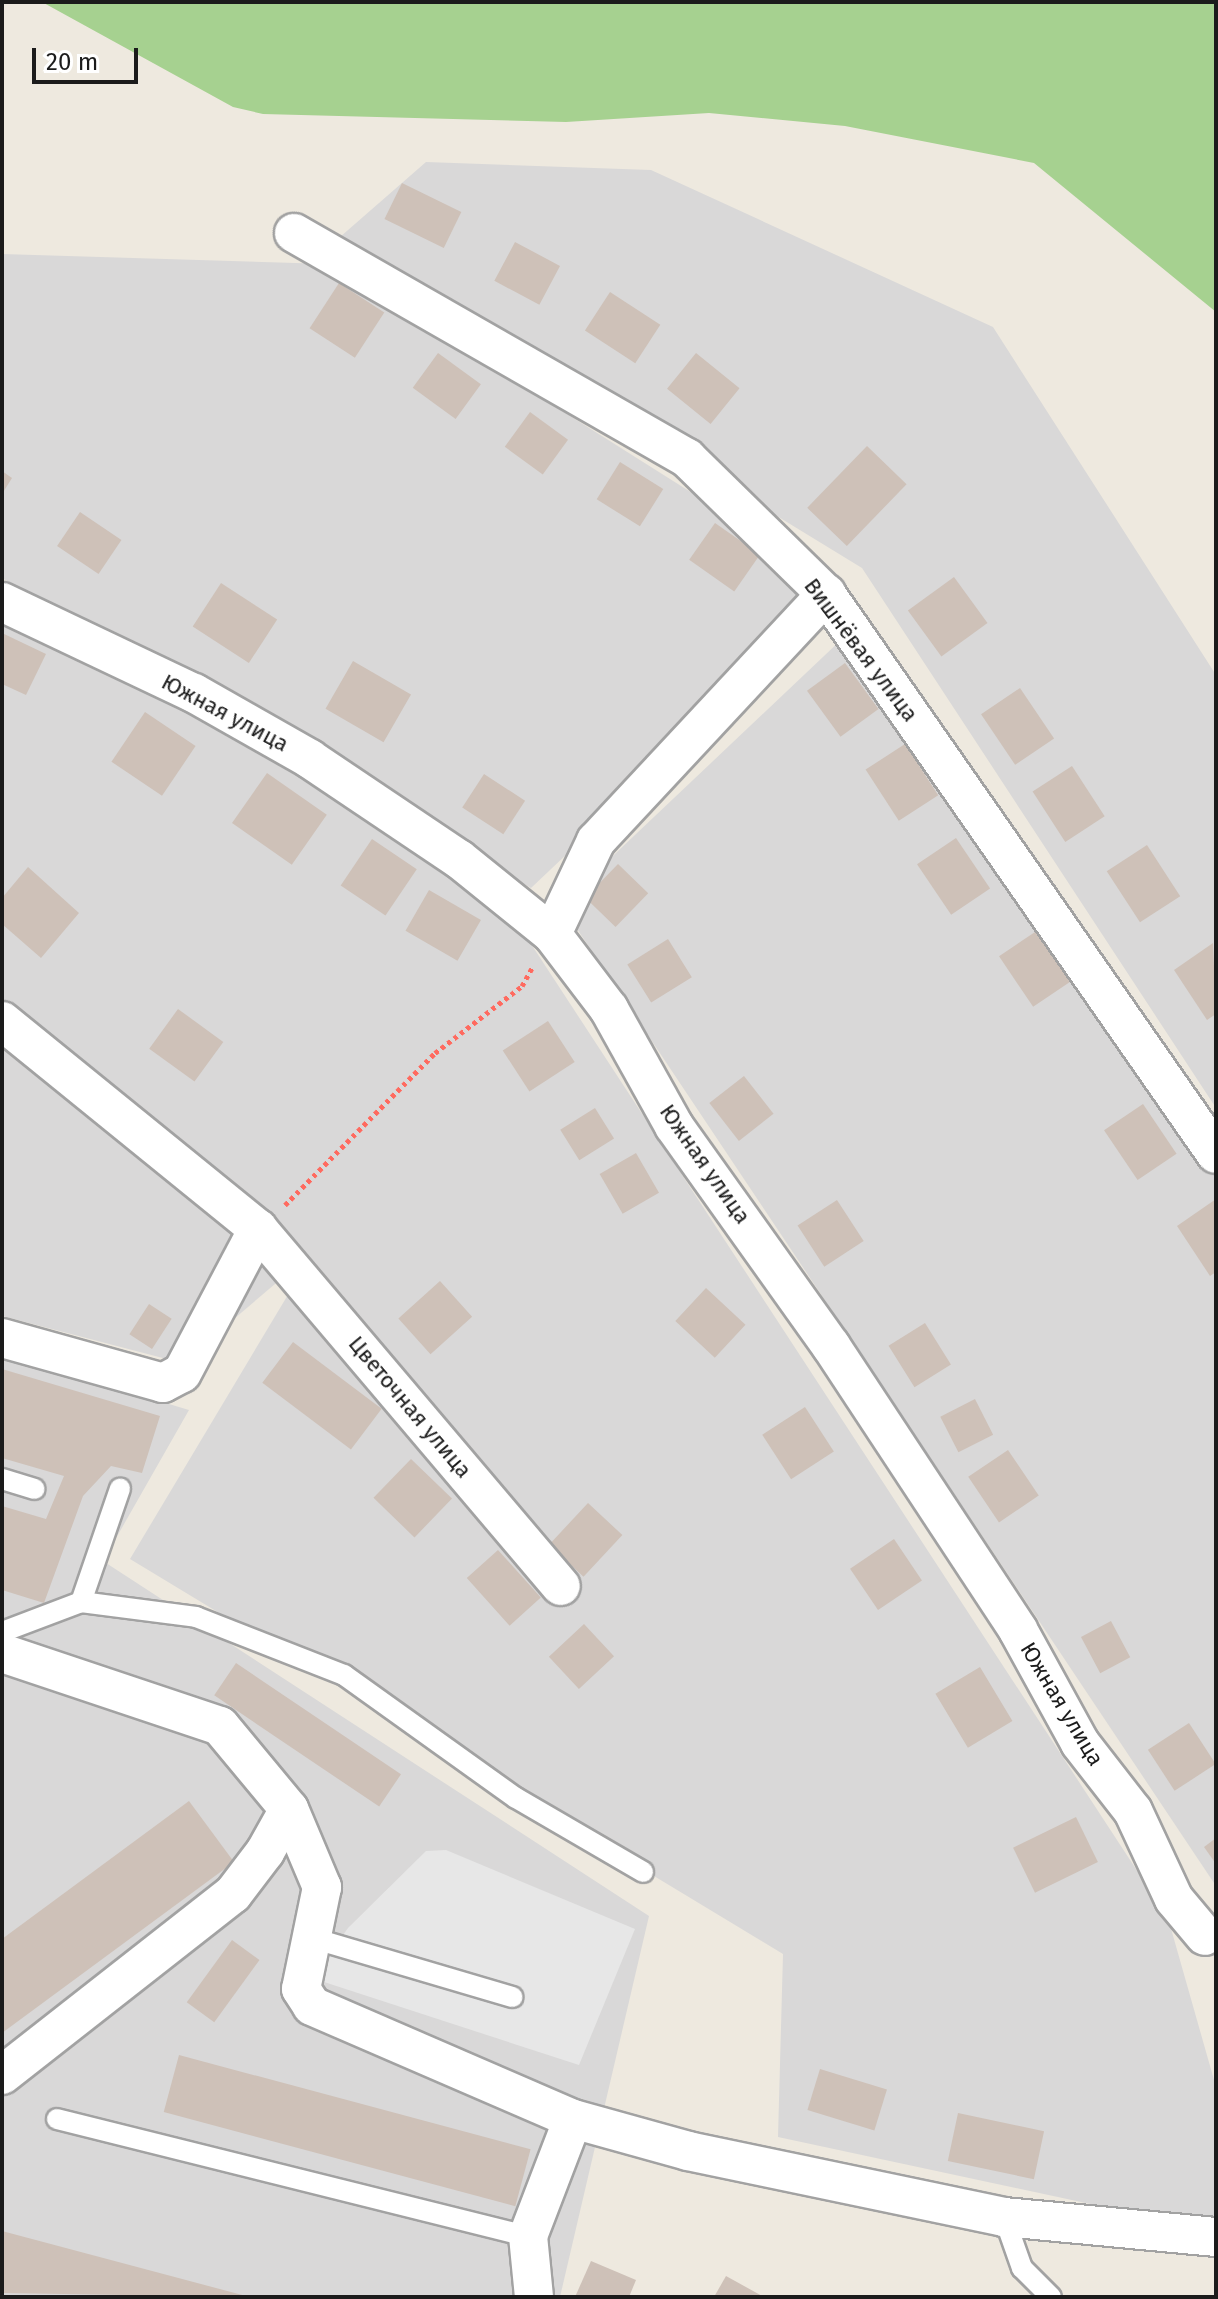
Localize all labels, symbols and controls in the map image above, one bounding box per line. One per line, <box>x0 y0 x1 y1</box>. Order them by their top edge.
scale bar <box>36 32 142 82</box>
text: 20 m <box>46 48 98 76</box>
street label: Вишнёвая улица <box>799 573 923 727</box>
street label: Южная улица <box>157 669 293 757</box>
street label: Южная улица <box>654 1099 756 1229</box>
street label: Цветочная улица <box>343 1331 477 1483</box>
street label: Южная улица <box>1015 1637 1109 1771</box>

